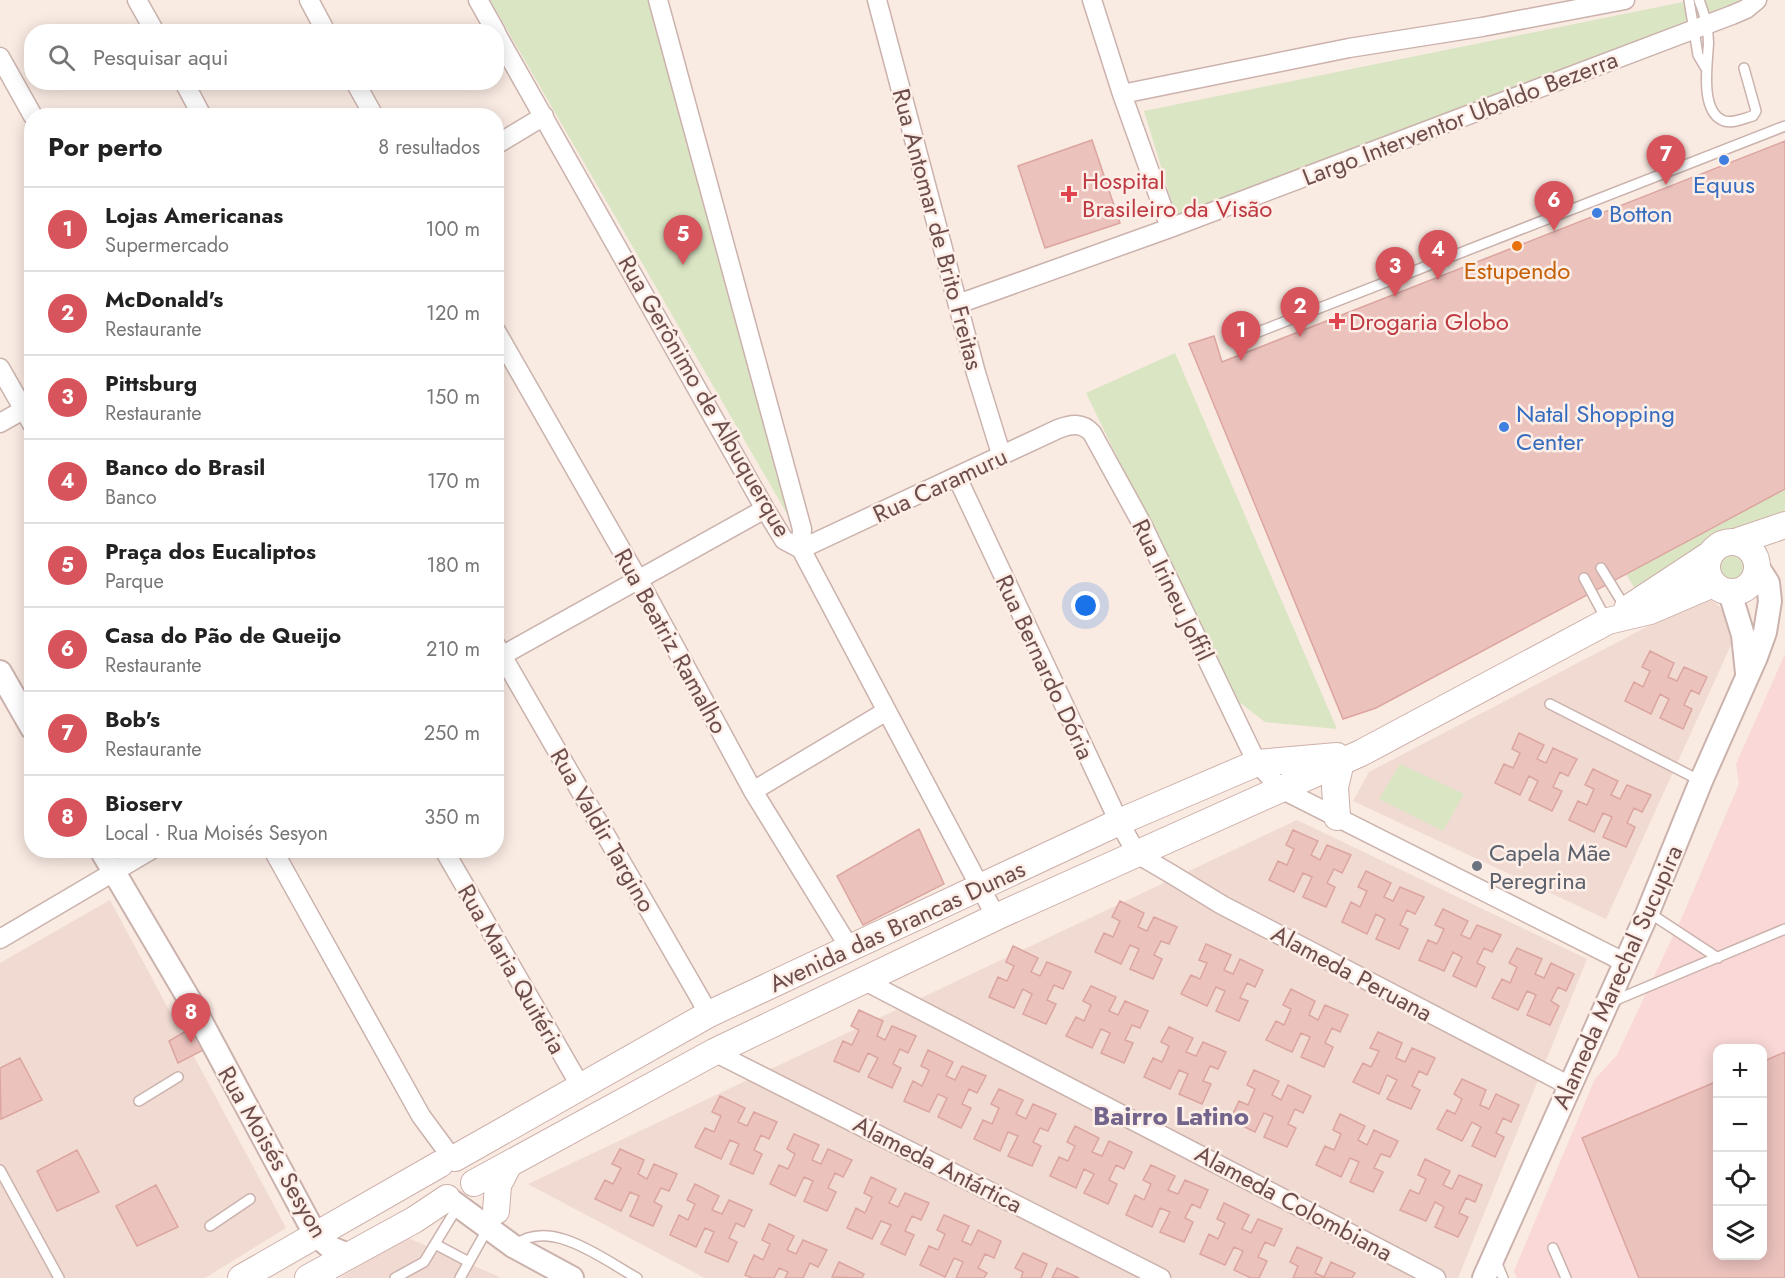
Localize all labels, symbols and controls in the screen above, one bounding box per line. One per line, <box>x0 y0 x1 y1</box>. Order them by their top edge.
search box <box>24 24 504 90</box>
icon: search <box>45 41 78 74</box>
text: Pesquisar aqui <box>93 41 228 73</box>
street label: Largo Interventor Ubaldo Bezerra <box>1297 42 1623 194</box>
street label: Rua Antomar de Brito Freitas <box>884 84 992 374</box>
text: Por perto <box>48 128 162 166</box>
text: 8 resultados <box>378 133 480 162</box>
pin: 7 <box>1646 136 1686 185</box>
marker: Equus <box>1717 153 1731 167</box>
place label: Hospital Brasileiro da Visão <box>1082 163 1272 226</box>
place label: Equus <box>1693 167 1755 202</box>
pin: 6 <box>1534 182 1574 231</box>
marker: Hospital Brasileiro da Visão <box>1060 185 1078 203</box>
place label: Botton <box>1609 196 1673 231</box>
text: Lojas Americanas <box>105 199 283 231</box>
marker: Botton <box>1590 206 1604 220</box>
text: 1 <box>62 215 73 244</box>
text: 100 m <box>425 215 480 244</box>
pin: 5 <box>664 216 702 265</box>
pin: 4 <box>1418 230 1458 280</box>
text: Supermercado <box>105 231 229 260</box>
marker: Estupendo <box>1510 239 1524 253</box>
street label: Rua Gerônimo de Albuquerque <box>610 248 800 544</box>
pin: 3 <box>1376 248 1414 297</box>
place label: Estupendo <box>1464 253 1570 288</box>
text: McDonald's <box>105 283 223 315</box>
pin: 2 <box>1280 288 1320 337</box>
text: 2 <box>61 299 74 328</box>
text: 120 m <box>426 299 480 328</box>
place label: Drogaria Globo <box>1349 304 1509 339</box>
pin: 1 <box>1222 312 1260 361</box>
marker: Drogaria Globo <box>1330 314 1344 328</box>
text: Restaurante <box>105 315 202 344</box>
text: Pittsburg <box>105 367 197 399</box>
text: 3 <box>61 383 74 412</box>
text: 150 m <box>426 383 480 412</box>
place label: Natal Shopping Center <box>1516 396 1675 459</box>
text: Restaurante <box>105 399 202 428</box>
marker: Natal Shopping Center <box>1497 420 1511 434</box>
street label: Rua Caramuru <box>867 439 1013 531</box>
text: Banco do Brasil <box>105 451 265 483</box>
text: 4 <box>61 467 74 496</box>
text: 170 m <box>427 467 480 496</box>
text: Banco <box>105 483 157 512</box>
street label: Rua Irineu Joffil <box>1123 513 1223 667</box>
text: Praça dos Eucaliptos <box>105 535 316 567</box>
street label: Rua Beatriz Ramalho <box>606 542 736 740</box>
text: 5 <box>61 551 74 580</box>
text: 180 m <box>426 551 480 580</box>
text: Parque <box>105 567 164 596</box>
street label: Rua Bernardo Dória <box>987 569 1103 765</box>
your location <box>1071 591 1100 620</box>
text: Casa do Pão de Queijo <box>105 619 341 651</box>
text: 6 <box>61 635 74 664</box>
text: 210 m <box>426 635 480 664</box>
text: Restaurante <box>105 651 202 680</box>
text: Bob's <box>105 703 160 735</box>
text: 7 <box>61 719 74 748</box>
text: 250 m <box>424 719 480 748</box>
text: Restaurante <box>105 735 202 764</box>
street label: Rua Valdir Targino <box>542 741 664 919</box>
text: Bioserv <box>105 787 183 819</box>
text: 8 <box>61 803 74 832</box>
text: 350 m <box>424 803 480 832</box>
text: Local · Rua Moisés Sesyon <box>105 819 328 848</box>
place label: Capela Mãe Peregrina <box>1489 835 1611 898</box>
street label: Alameda Marechal Sucupira <box>1543 839 1691 1115</box>
street label: Avenida das Brancas Dunas <box>763 851 1031 1001</box>
marker: Capela Mãe Peregrina <box>1470 859 1484 873</box>
street label: Rua Maria Quitéria <box>449 878 575 1060</box>
street label: Alameda Peruana <box>1265 916 1439 1030</box>
pin: 8 <box>172 994 210 1043</box>
map controls <box>1713 1044 1767 1260</box>
button: + <box>1713 1044 1767 1098</box>
street label: Rua Moisés Sesyon <box>209 1059 337 1245</box>
district label: Bairro Latino <box>1093 1097 1249 1135</box>
button: − <box>1713 1098 1767 1152</box>
street label: Alameda Antártica <box>847 1106 1029 1222</box>
street label: Alameda Colombiana <box>1189 1136 1399 1270</box>
button: locate <box>1713 1152 1767 1206</box>
button: layers <box>1713 1206 1767 1260</box>

